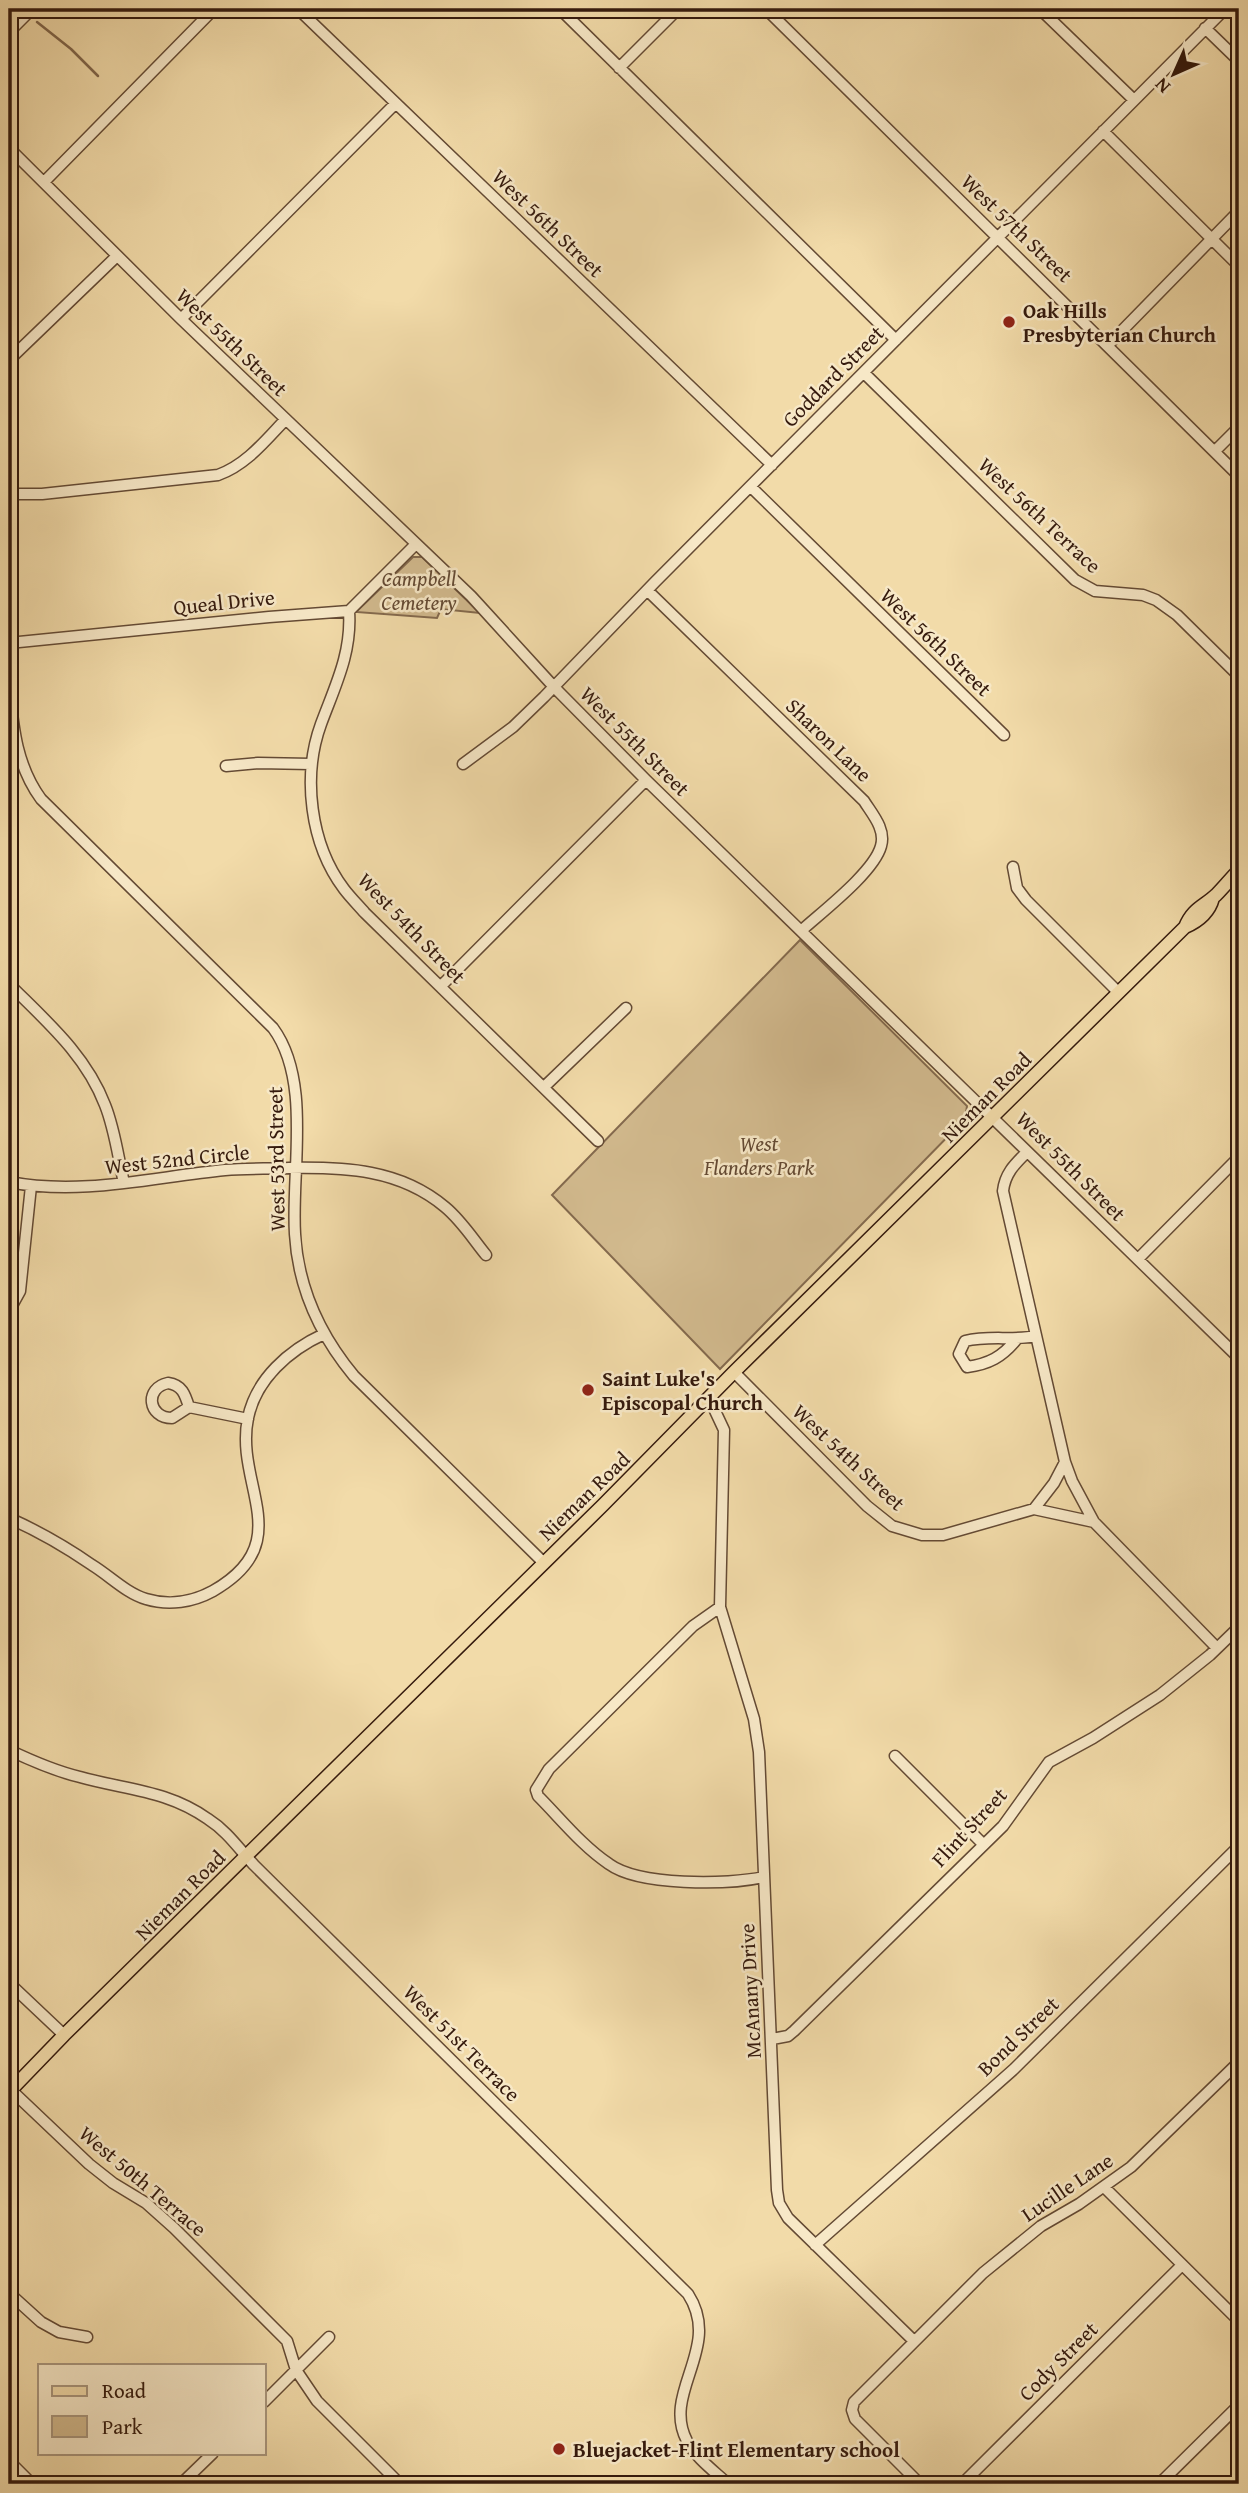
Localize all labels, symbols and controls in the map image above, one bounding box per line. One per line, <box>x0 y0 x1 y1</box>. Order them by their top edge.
north arrow <box>1140 38 1210 108</box>
text: N <box>1147 71 1176 100</box>
street label: West 56th Street <box>485 162 611 285</box>
street label: West 57th Street <box>954 167 1080 290</box>
street label: West 55th Street <box>169 281 295 404</box>
place label: Oak Hills Presbyterian Church <box>1023 295 1216 350</box>
marker: Oak Hills Presbyterian Church <box>1001 314 1017 330</box>
street label: Goddard Street <box>775 318 891 434</box>
street label: West 56th Terrace <box>972 450 1109 580</box>
park label: Campbell Cemetery <box>381 563 457 618</box>
street label: Queal Drive <box>172 581 276 623</box>
street label: West 56th Street <box>873 581 999 704</box>
street label: West 55th Street <box>573 679 697 803</box>
street label: Sharon Lane <box>779 691 879 789</box>
street label: West 54th Street <box>351 865 474 991</box>
street label: Nieman Road <box>934 1044 1039 1149</box>
street label: West 53rd Street <box>259 1086 293 1232</box>
street label: West 55th Street <box>1009 1104 1133 1228</box>
park label: West Flanders Park <box>703 1128 815 1183</box>
street label: West 52nd Circle <box>103 1136 251 1182</box>
place label: Saint Luke's Episcopal Church <box>602 1363 763 1418</box>
marker: Saint Luke's Episcopal Church <box>580 1382 596 1398</box>
street label: West 54th Street <box>786 1396 913 1518</box>
street label: Nieman Road <box>531 1444 637 1548</box>
street label: Flint Street <box>924 1780 1014 1874</box>
street label: Nieman Road <box>128 1842 233 1947</box>
street label: McAnany Drive <box>731 1923 769 2059</box>
street label: West 51st Terrace <box>396 1977 528 2109</box>
street label: Bond Street <box>970 1989 1066 2083</box>
street label: West 50th Terrace <box>72 2118 214 2244</box>
street label: Lucille Lane <box>1015 2145 1119 2229</box>
street label: Cody Street <box>1011 2314 1105 2408</box>
legend <box>38 2364 266 2454</box>
text: Road <box>102 2375 147 2406</box>
text: Park <box>102 2411 143 2442</box>
place label: Bluejacket-Flint Elementary school <box>573 2434 900 2465</box>
marker: Bluejacket-Flint Elementary school <box>551 2441 567 2457</box>

